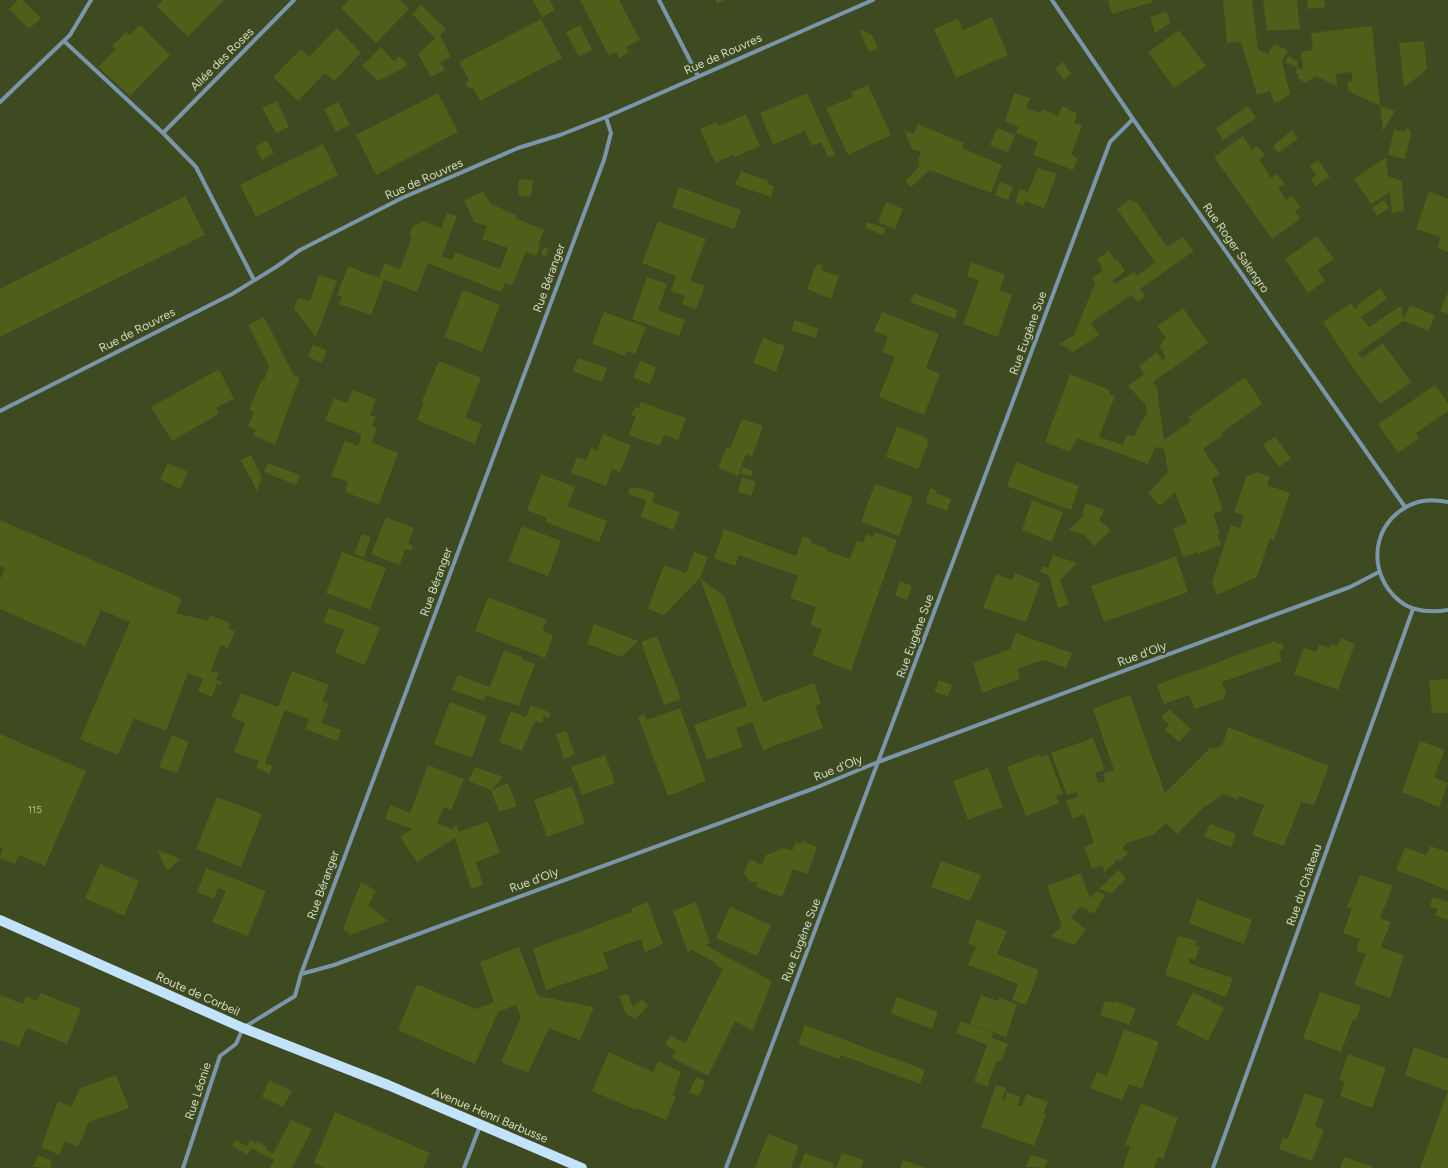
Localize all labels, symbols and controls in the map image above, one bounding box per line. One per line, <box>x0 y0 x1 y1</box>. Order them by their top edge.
street label: Allée des Roses <box>187 24 257 94</box>
street label: Rue de Rouvres <box>682 30 765 77</box>
street label: Rue de Rouvres <box>383 155 466 202</box>
street label: Rue Roger Salengro <box>1200 200 1272 296</box>
street label: Rue Béranger <box>530 242 568 314</box>
street label: Rue Eugène Sue <box>1006 289 1050 377</box>
street label: Rue de Rouvres <box>96 305 178 355</box>
street label: Rue Béranger <box>417 546 455 618</box>
street label: Rue Eugène Sue <box>893 592 937 680</box>
street label: Rue d'Oly <box>1115 638 1169 669</box>
street label: Rue d'Oly <box>812 752 865 784</box>
house number: 115 <box>28 803 42 816</box>
street label: Rue du Château <box>1283 842 1325 928</box>
street label: Rue Béranger <box>304 849 342 921</box>
street label: Rue d'Oly <box>507 864 561 895</box>
street label: Rue Eugène Sue <box>779 896 823 984</box>
street label: Route de Corbeil <box>154 969 242 1019</box>
street label: Rue Léonie <box>182 1060 214 1121</box>
street label: Avenue Henri Barbusse <box>430 1084 550 1146</box>

